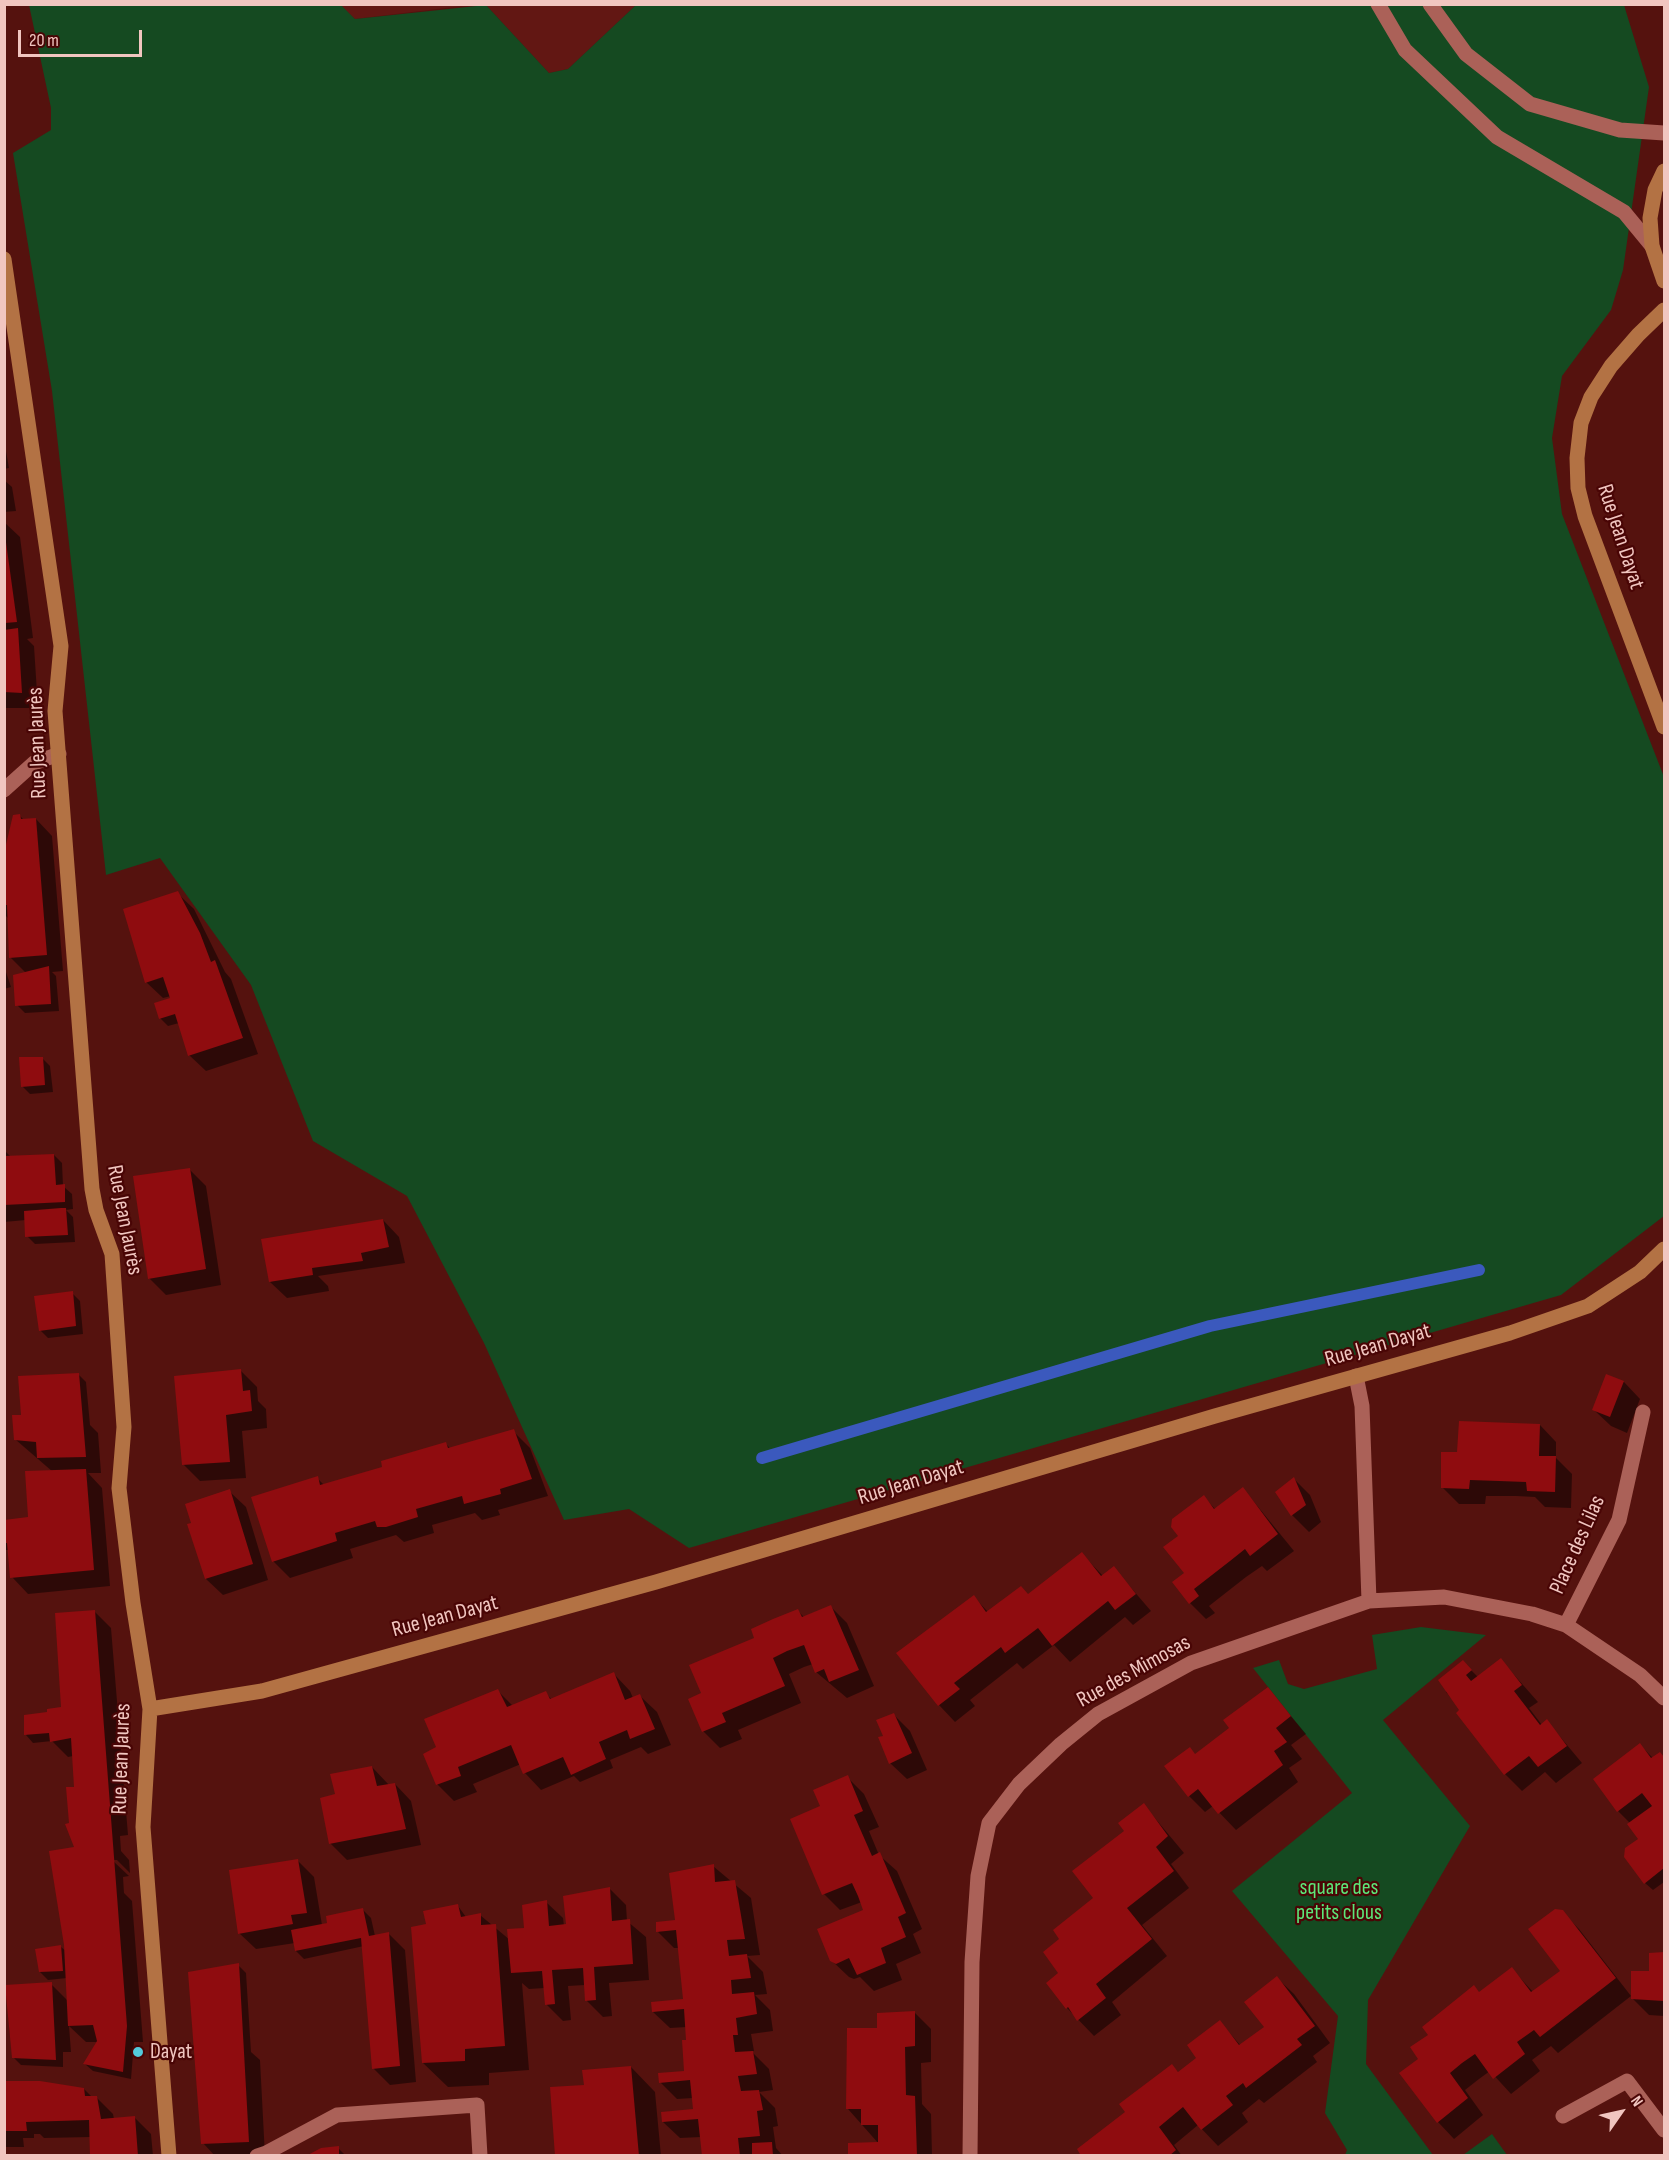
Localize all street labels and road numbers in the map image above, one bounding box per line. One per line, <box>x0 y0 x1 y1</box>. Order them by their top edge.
street label: Rue Jean Dayat <box>1591 481 1649 593</box>
street label: Rue Jean Jaurès <box>23 687 53 799</box>
street label: Rue Jean Jaurès <box>100 1163 148 1277</box>
street label: Rue Jean Dayat <box>1322 1318 1434 1374</box>
street label: Rue Jean Dayat <box>855 1454 967 1512</box>
street label: Place des Lilas <box>1545 1492 1611 1598</box>
street label: Rue Jean Dayat <box>389 1590 501 1644</box>
street label: Rue des Mimosas <box>1073 1630 1195 1714</box>
street label: Rue Jean Jaurès <box>107 1703 137 1815</box>

